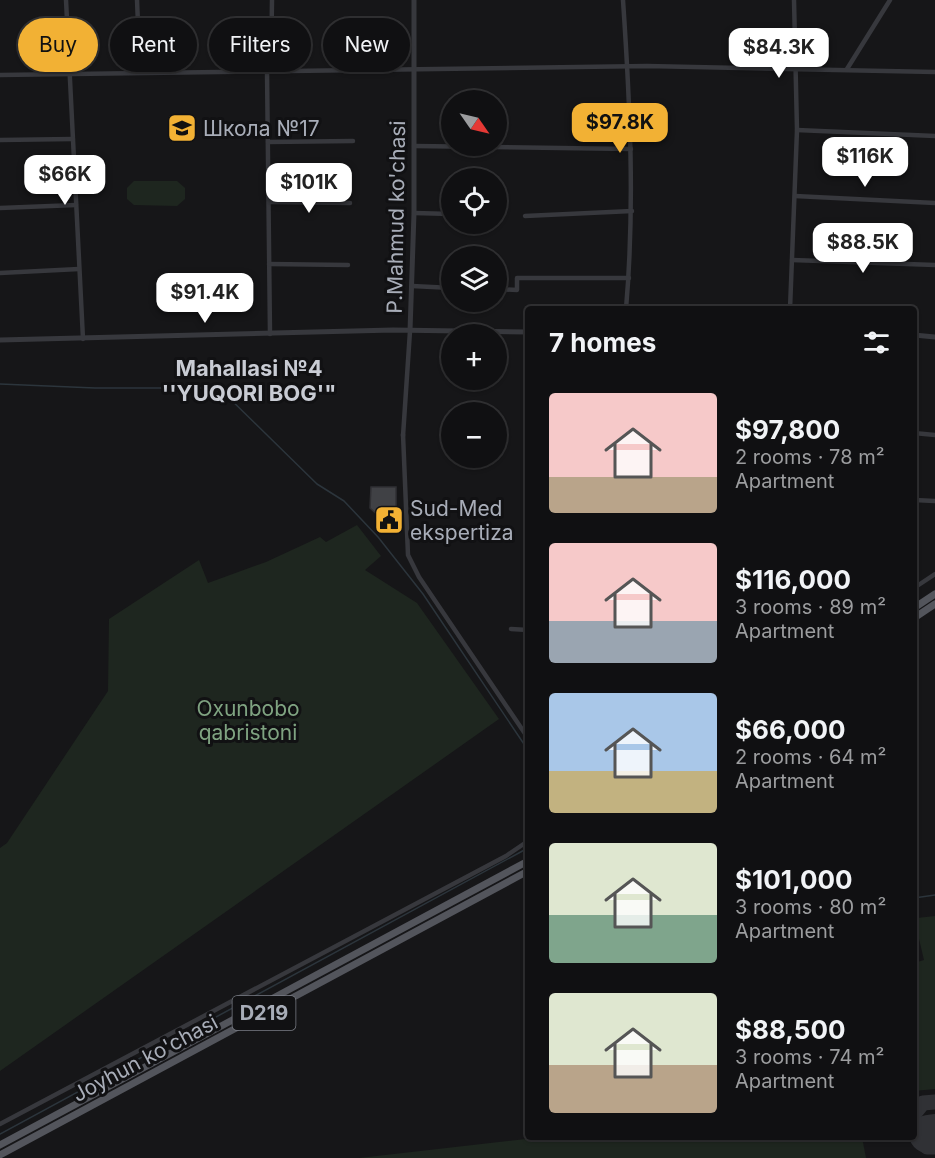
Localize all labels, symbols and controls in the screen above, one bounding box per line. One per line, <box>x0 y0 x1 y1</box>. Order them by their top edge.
chip: Buy <box>18 18 98 72</box>
chip: Rent <box>110 18 197 72</box>
chip: Filters <box>209 18 311 72</box>
chip: New <box>323 18 410 72</box>
pin: $84.3K <box>730 28 828 79</box>
text: $84.3K <box>743 35 815 59</box>
north arrow <box>441 90 507 156</box>
map controls <box>441 90 507 468</box>
pin: $97.8K <box>571 103 669 154</box>
text: $97.8K <box>586 110 654 134</box>
school or university icon: Школа №17 <box>166 112 198 144</box>
place label: Школа №17 <box>203 116 320 141</box>
street label: P.Mahmud ko'chasi <box>382 120 410 314</box>
pin: $116K <box>823 137 907 188</box>
text: $116K <box>836 144 894 168</box>
pin: $66K <box>29 155 101 206</box>
text: $66K <box>38 162 92 186</box>
pin: $101K <box>267 163 351 214</box>
button: locate <box>441 168 507 234</box>
text: $101K <box>280 170 338 194</box>
pin: $88.5K <box>814 223 912 274</box>
text: $88.5K <box>827 230 899 254</box>
button: layers <box>441 246 507 312</box>
pin: $91.4K <box>156 273 254 324</box>
text: $91.4K <box>170 280 240 304</box>
button: + <box>441 324 507 390</box>
icon: filters <box>860 326 893 359</box>
text: 7 homes <box>549 327 656 358</box>
district label: Mahallasi №4 ''YUQORI BOG'" <box>162 355 336 406</box>
button: − <box>441 402 507 468</box>
text: $97,800 <box>735 414 840 445</box>
icon: home <box>597 417 669 489</box>
text: 2 rooms · 78 m² <box>735 445 884 469</box>
text: Apartment <box>735 469 834 493</box>
place label: Sud-Med ekspertiza <box>410 496 514 545</box>
public building icon: Sud-Med ekspertiza <box>373 504 405 536</box>
text: $116,000 <box>735 564 851 595</box>
icon: home <box>597 567 669 639</box>
text: 3 rooms · 89 m² <box>735 595 886 619</box>
text: Apartment <box>735 619 834 643</box>
park label: Oxunbobo qabristoni <box>196 696 300 745</box>
text: $66,000 <box>735 714 846 745</box>
icon: home <box>597 717 669 789</box>
text: 2 rooms · 64 m² <box>735 745 886 769</box>
text: Apartment <box>735 769 834 793</box>
text: $101,000 <box>735 864 853 895</box>
icon: home <box>597 867 669 939</box>
text: 3 rooms · 80 m² <box>735 895 886 919</box>
text: Apartment <box>735 919 834 943</box>
road number: D219 <box>232 996 296 1030</box>
street label: Joyhun ko'chasi <box>68 1009 222 1107</box>
text: $88,500 <box>735 1014 846 1045</box>
icon: home <box>597 1017 669 1089</box>
text: 3 rooms · 74 m² <box>735 1045 884 1069</box>
text: Apartment <box>735 1069 834 1093</box>

